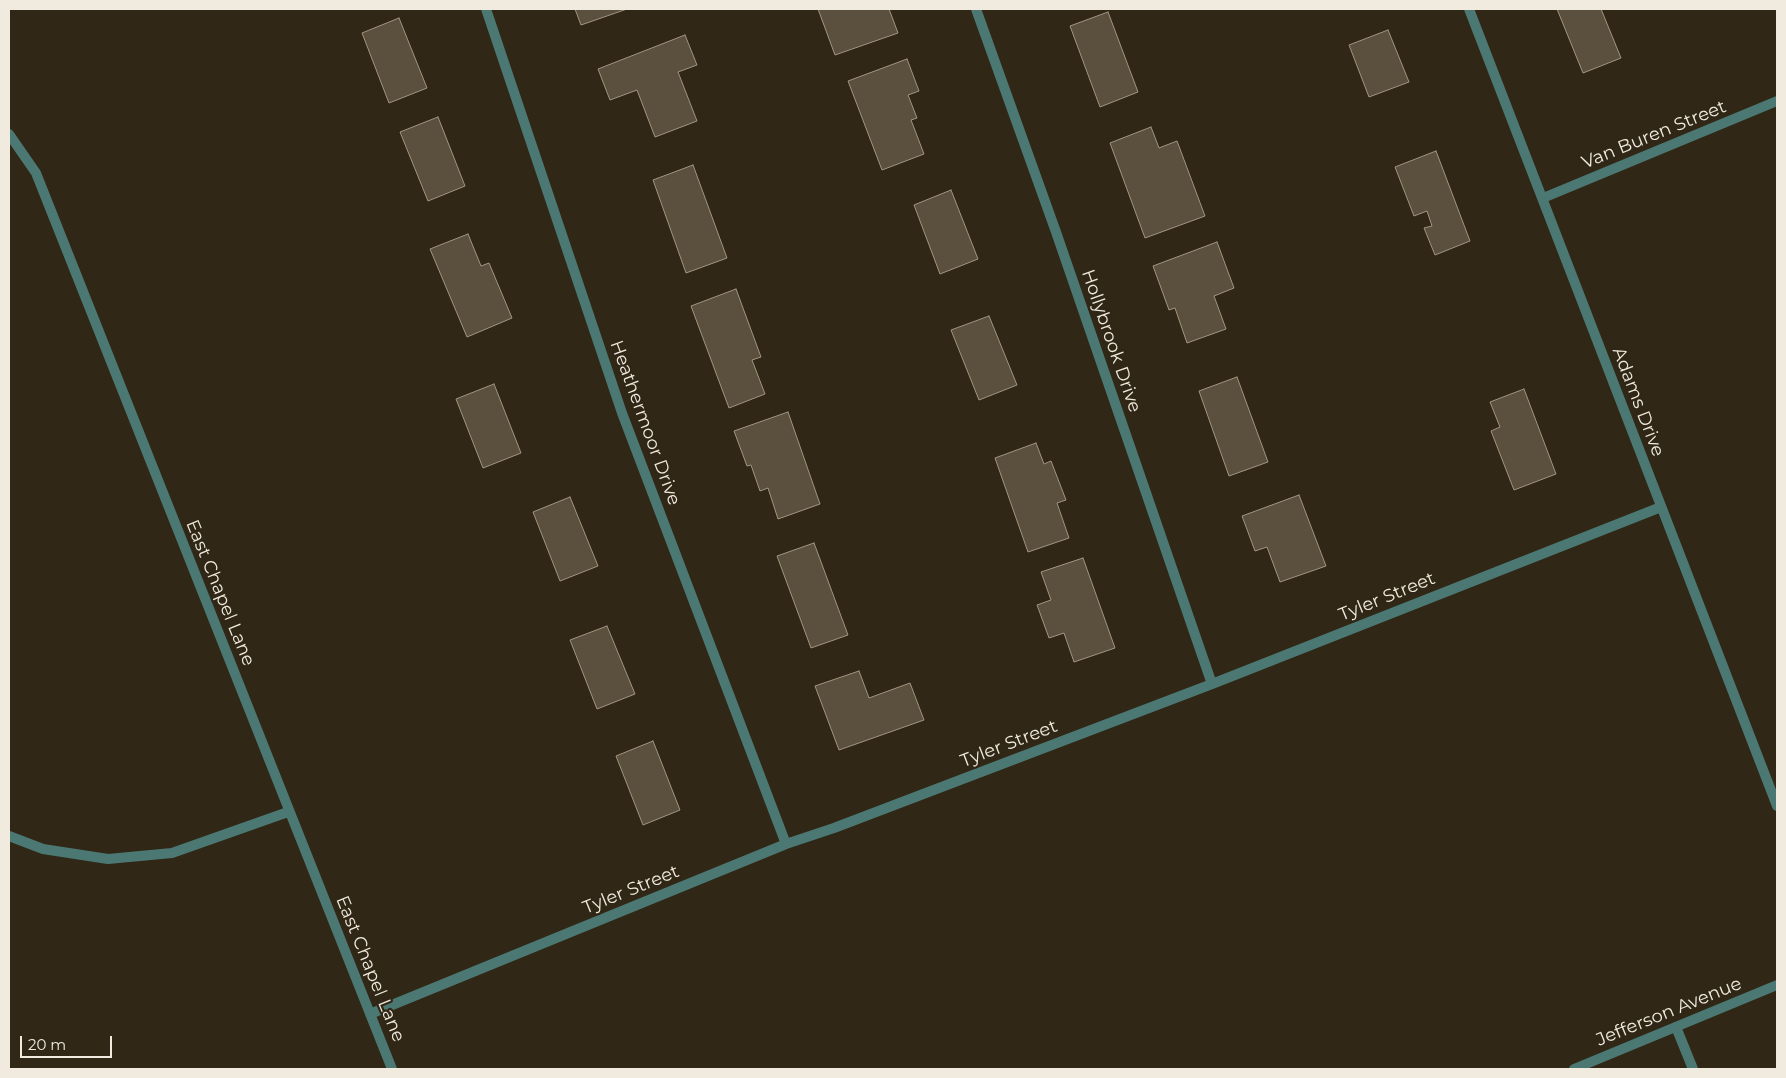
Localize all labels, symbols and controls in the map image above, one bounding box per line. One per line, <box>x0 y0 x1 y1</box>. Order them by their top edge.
street label: Van Buren Street <box>1579 96 1729 174</box>
street label: Hollybrook Drive <box>1076 267 1146 415</box>
street label: Heathermoor Drive <box>605 338 685 508</box>
street label: Adams Drive <box>1607 344 1669 460</box>
street label: East Chapel Lane <box>181 517 259 669</box>
street label: Tyler Street <box>1336 568 1438 626</box>
street label: Tyler Street <box>957 716 1061 772</box>
street label: Tyler Street <box>580 861 682 919</box>
street label: East Chapel Lane <box>331 893 409 1045</box>
street label: Jefferson Avenue <box>1593 973 1745 1051</box>
scale bar <box>22 1026 115 1058</box>
text: 20 m <box>28 1035 66 1054</box>

